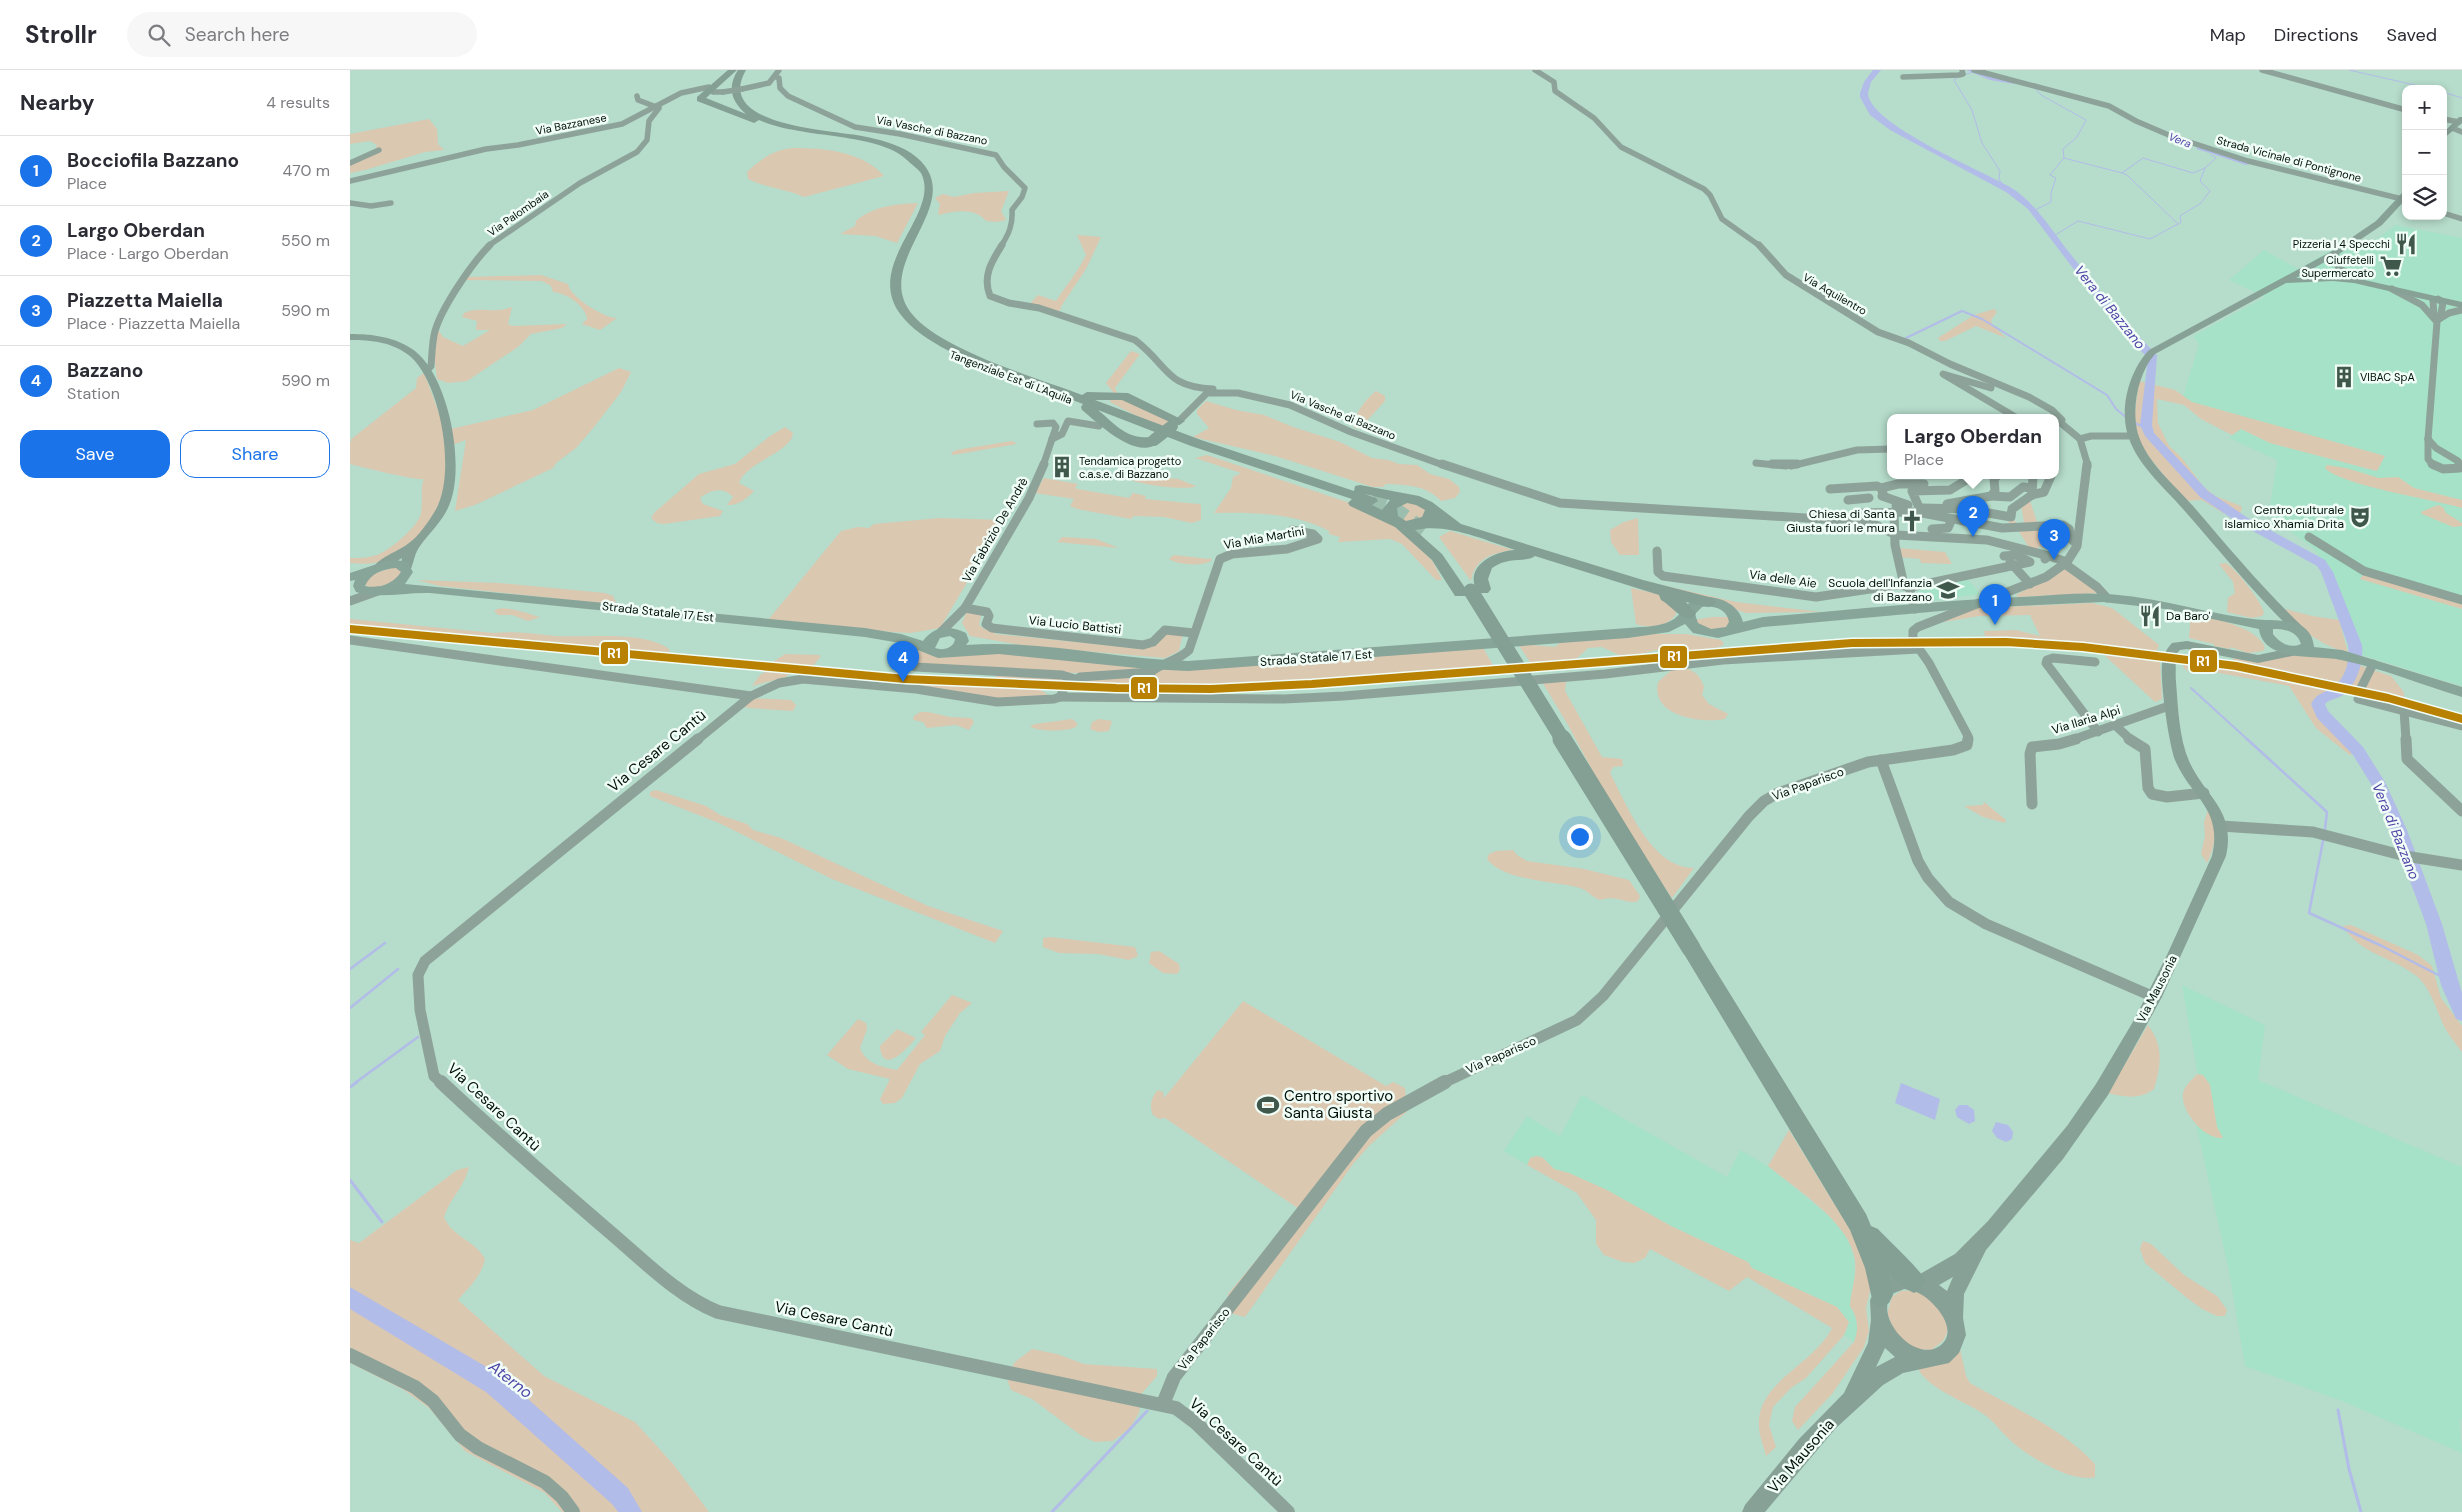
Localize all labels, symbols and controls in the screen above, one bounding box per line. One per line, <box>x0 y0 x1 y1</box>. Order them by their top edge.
search box <box>127 12 477 57</box>
text: Strollr <box>25 19 97 50</box>
icon: search <box>145 21 173 49</box>
text: Search here <box>185 22 290 47</box>
text: Map <box>2210 23 2246 47</box>
text: Directions <box>2274 23 2359 47</box>
text: Saved <box>2387 23 2437 47</box>
map controls <box>2402 85 2447 220</box>
button: + <box>2402 85 2447 130</box>
text: Nearby <box>20 89 94 117</box>
text: 4 results <box>266 92 330 113</box>
street label: Via Bazzanese <box>534 110 608 138</box>
street label: Via Vasche di Bazzano <box>875 112 989 148</box>
water label: Vera <box>2167 129 2193 151</box>
button: − <box>2402 130 2447 175</box>
street label: Strada Vicinale di Pontignone <box>2215 133 2363 185</box>
text: Bocciofila Bazzano <box>67 148 239 173</box>
text: 1 <box>33 160 39 181</box>
text: 470 m <box>283 160 330 181</box>
text: Place <box>67 173 107 194</box>
button: layers <box>2402 175 2447 220</box>
street label: Via Palombaia <box>485 187 551 239</box>
text: Largo Oberdan <box>67 218 205 243</box>
text: 2 <box>31 230 41 251</box>
text: 550 m <box>281 230 330 251</box>
restaurant icon: Pizzeria I 4 Specchi <box>2393 231 2419 257</box>
place label: Pizzeria I 4 Specchi <box>2293 237 2390 251</box>
text: Place · Largo Oberdan <box>67 243 229 264</box>
place label: Ciuffetelli Supermercato <box>2301 253 2374 280</box>
supermarket icon: Ciuffetelli Supermercato <box>2378 253 2404 279</box>
water label: Vera di Bazzano <box>2071 261 2149 353</box>
street label: Via Aquilentro <box>1801 270 1869 318</box>
text: Piazzetta Maiella <box>67 288 223 313</box>
text: 3 <box>31 300 41 321</box>
text: 590 m <box>281 300 330 321</box>
text: Place · Piazzetta Maiella <box>67 313 240 334</box>
street label: Tangenziale Est di L'Aquila <box>948 347 1074 407</box>
text: Bazzano <box>67 358 143 383</box>
building icon: VIBAC SpA <box>2331 364 2357 390</box>
text: 4 <box>31 370 41 391</box>
text: 590 m <box>281 370 330 391</box>
place label: VIBAC SpA <box>2360 370 2415 384</box>
text: Station <box>67 383 120 404</box>
street label: Via Vasche di Bazzano <box>1288 387 1398 443</box>
popup <box>1887 414 2059 479</box>
text: Largo Oberdan <box>1904 424 2042 449</box>
button: Save <box>20 430 170 478</box>
button: Share <box>180 430 330 478</box>
text: Place <box>1904 449 1944 470</box>
building icon: Tendamica progetto c.a.s.e. di Bazzano <box>1049 454 1075 480</box>
place label: Tendamica progetto c.a.s.e. di Bazzano <box>1079 454 1181 481</box>
street label: Via Fabrizio De Andrè <box>958 475 1032 585</box>
pin: 2 <box>1957 496 1989 537</box>
place label: Centro culturale islamico Xhamia Drita <box>2224 502 2344 532</box>
theatre icon: Centro culturale islamico Xhamia Drita <box>2347 504 2373 530</box>
place label: Chiesa di Santa Giusta fuori le mura <box>1786 506 1895 536</box>
church icon: Chiesa di Santa Giusta fuori le mura <box>1899 508 1925 534</box>
pin: 3 <box>2038 519 2070 560</box>
street label: Via Mia Martini <box>1222 523 1306 553</box>
street label: Via delle Aie <box>1748 566 1818 592</box>
place label: Scuola dell'Infanzia di Bazzano <box>1828 575 1932 605</box>
school or university icon: Scuola dell'Infanzia di Bazzano <box>1935 577 1961 603</box>
pin: 1 <box>1979 584 2011 625</box>
street label: Strada Statale 17 Est <box>601 598 715 626</box>
restaurant icon: Da Baro' <box>2137 603 2163 629</box>
place label: Da Baro' <box>2166 608 2211 624</box>
street label: Via Lucio Battisti <box>1028 612 1122 638</box>
line badge: R1 <box>600 641 629 665</box>
pin: 4 <box>887 641 919 682</box>
text: R1 <box>607 644 621 662</box>
line badge: R1 <box>1659 645 1688 669</box>
street label: Strada Statale 17 Est <box>1259 646 1373 670</box>
text: R1 <box>1667 647 1681 665</box>
line badge: R1 <box>2189 649 2218 673</box>
text: R1 <box>2196 652 2210 670</box>
line badge: R1 <box>1130 676 1158 700</box>
text: R1 <box>1137 679 1151 697</box>
street label: Via Ilaria Alpi <box>2050 702 2122 738</box>
street label: Via Cesare Cantù <box>604 705 710 797</box>
street label: Via Paparisco <box>1770 764 1846 804</box>
water label: Vera di Bazzano <box>2368 780 2424 882</box>
your location <box>1567 824 1593 850</box>
street label: Via Mausonia <box>2133 953 2181 1025</box>
street label: Via Paparisco <box>1463 1032 1539 1078</box>
street label: Via Cesare Cantù <box>443 1059 545 1155</box>
place label: Centro sportivo Santa Giusta <box>1284 1086 1393 1123</box>
sports icon: Centro sportivo Santa Giusta <box>1255 1092 1281 1118</box>
street label: Via Cesare Cantù <box>773 1297 895 1341</box>
street label: Via Paparisco <box>1175 1304 1233 1374</box>
water label: Aterno <box>484 1355 537 1403</box>
street label: Via Cesare Cantù <box>1185 1394 1287 1490</box>
street label: Via Mausonia <box>1763 1415 1839 1497</box>

